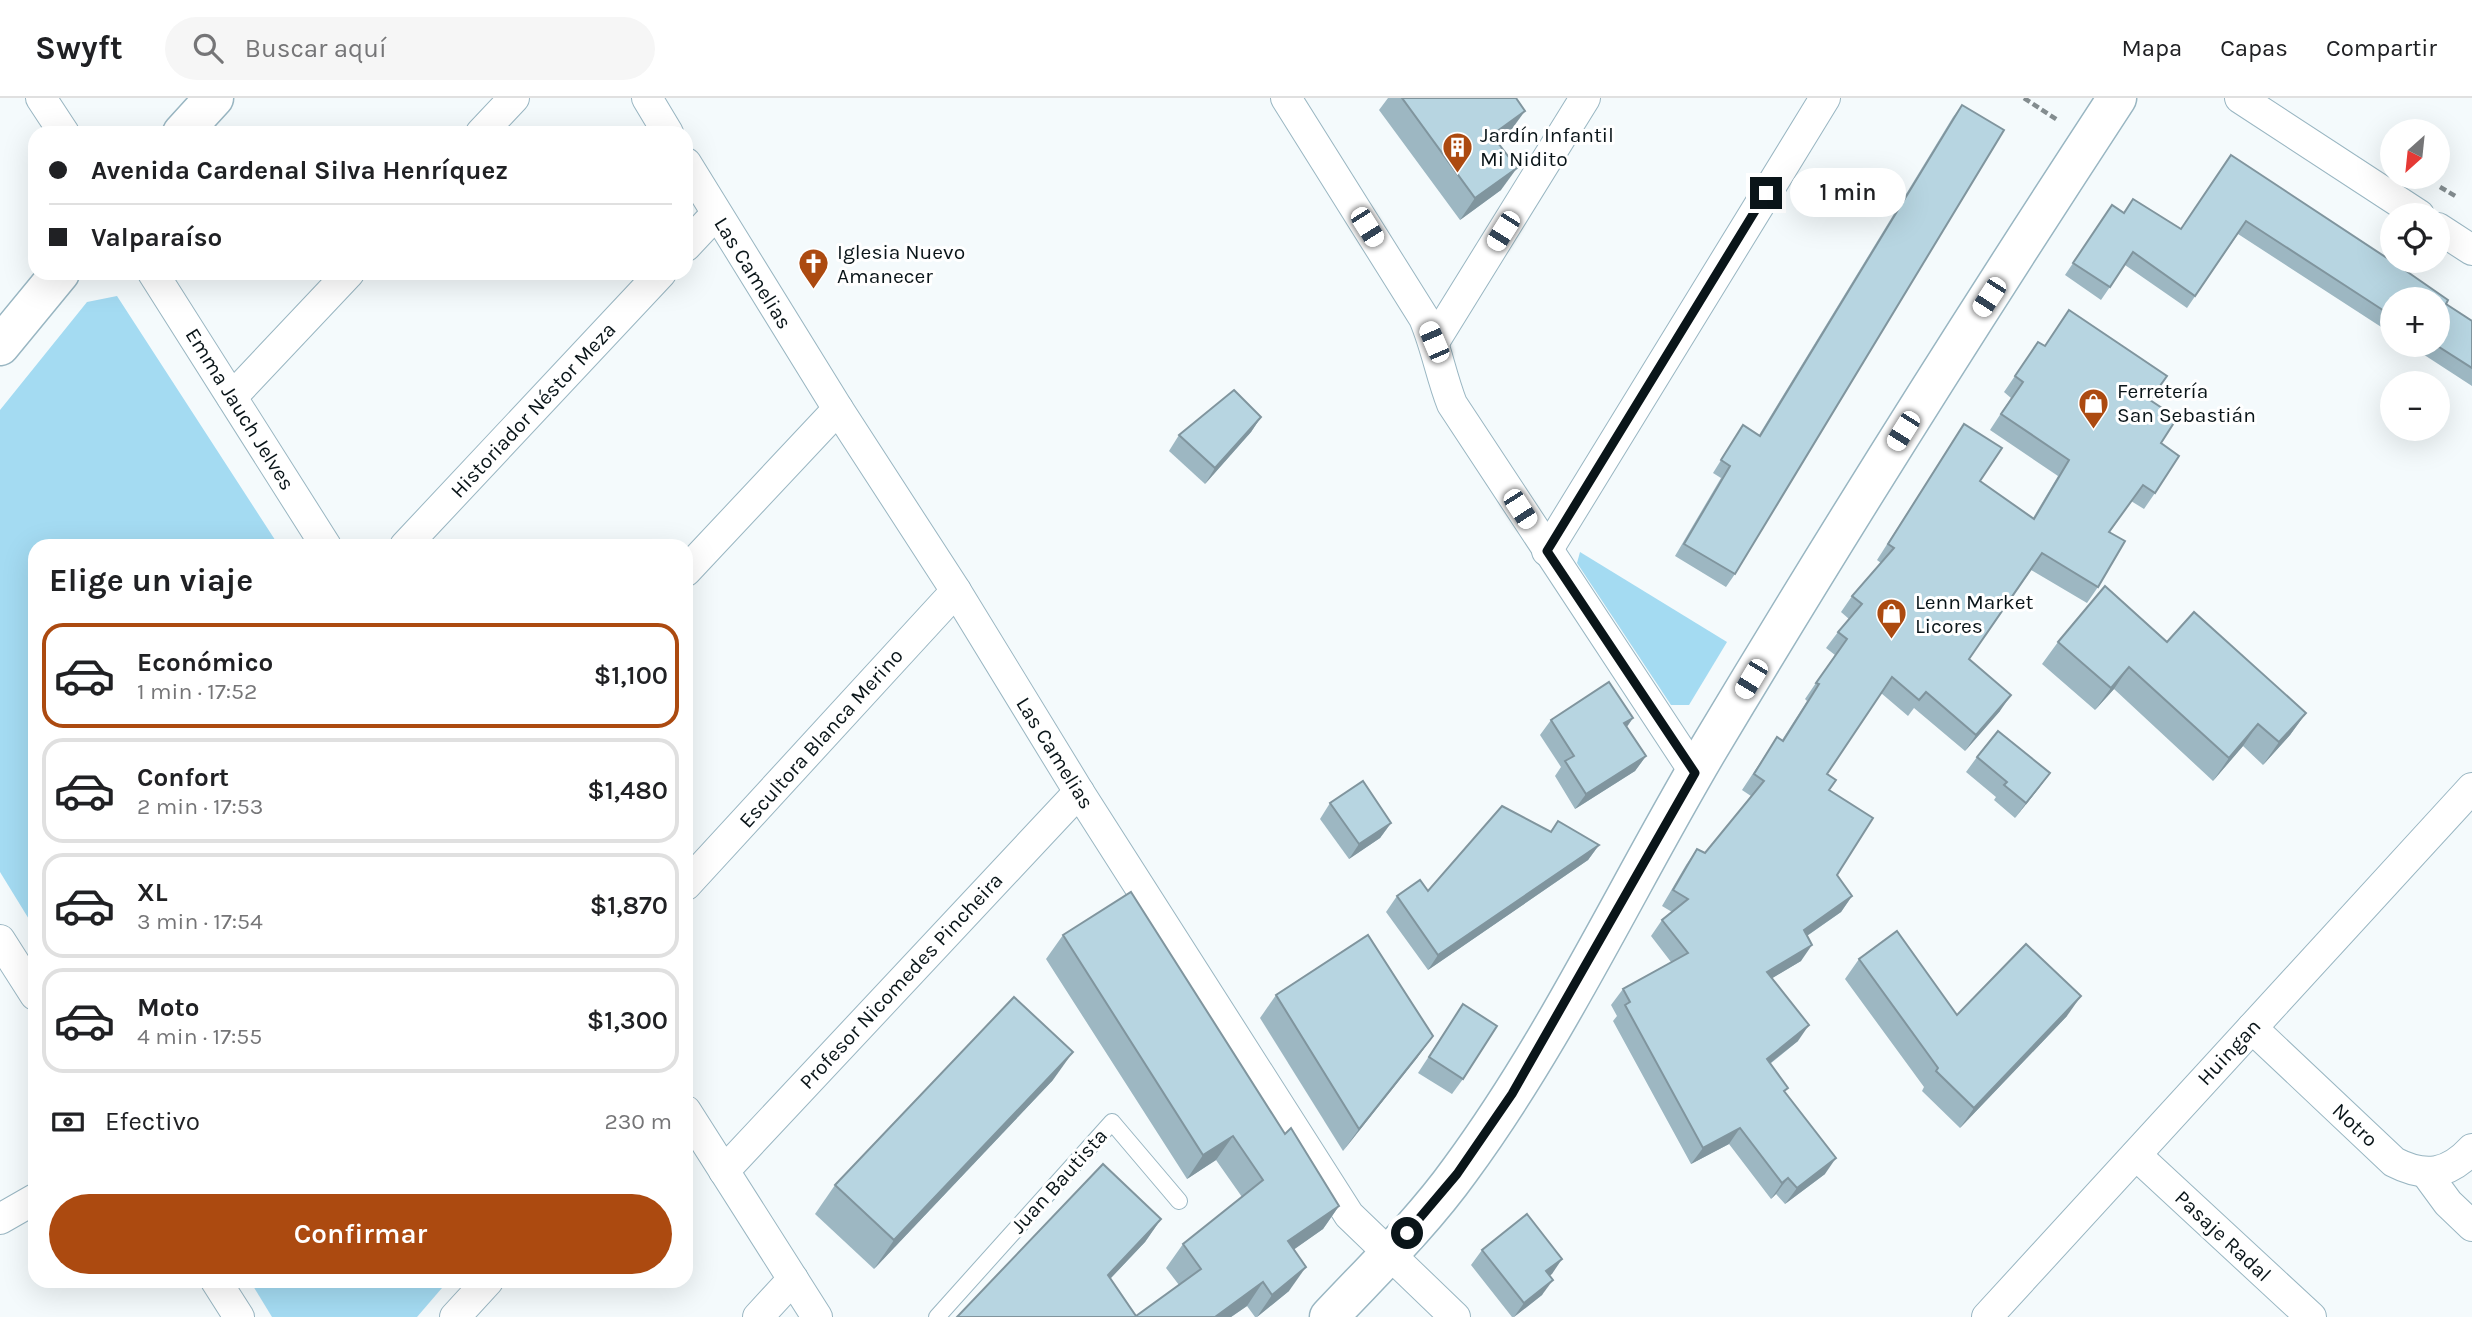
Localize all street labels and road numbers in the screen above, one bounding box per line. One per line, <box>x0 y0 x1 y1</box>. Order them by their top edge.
street label: Las Camelias <box>709 213 797 333</box>
street label: Historiador Néstor Meza <box>446 317 620 503</box>
street label: Emma Jauch Jelves <box>180 324 300 494</box>
street label: Escultora Blanca Merino <box>734 643 908 833</box>
street label: Las Camelias <box>1011 693 1099 813</box>
street label: Profesor Nicomedes Pincheira <box>794 868 1008 1094</box>
street label: Huingan <box>2192 1014 2266 1090</box>
street label: Notro <box>2328 1098 2382 1152</box>
street label: Juan Bautista <box>1006 1124 1112 1238</box>
street label: Pasaje Radal <box>2170 1185 2276 1287</box>

